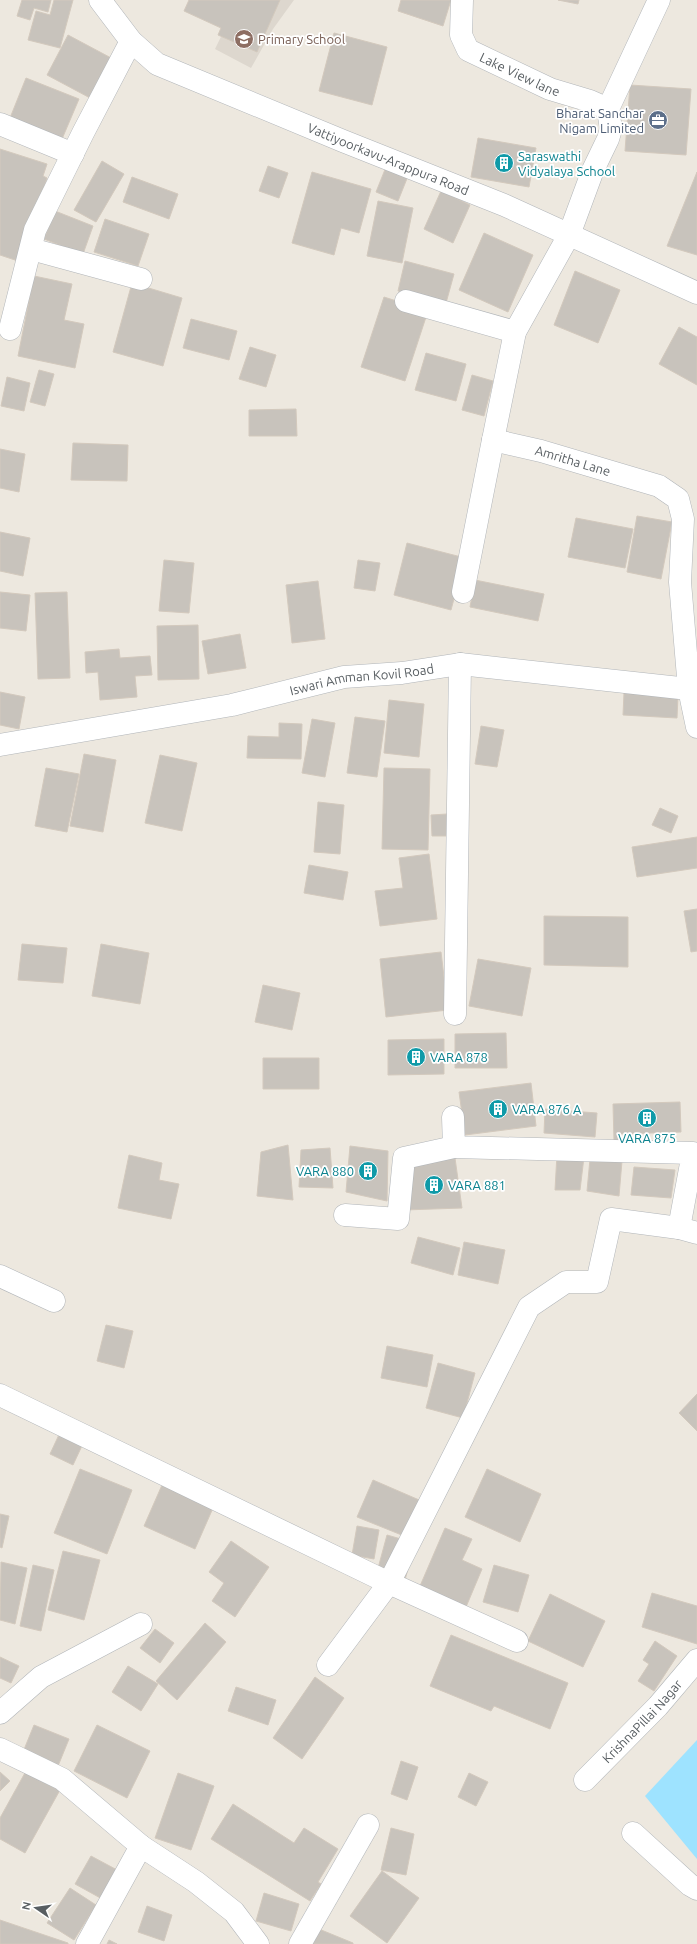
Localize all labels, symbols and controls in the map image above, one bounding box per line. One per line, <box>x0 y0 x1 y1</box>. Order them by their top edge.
school or university icon: Primary School <box>233 28 255 50</box>
place label: Primary School <box>258 32 346 46</box>
street label: Lake View lane <box>478 50 562 99</box>
place label: Bharat Sanchar Nigam Limited <box>556 106 644 135</box>
office icon: Bharat Sanchar Nigam Limited <box>647 109 669 131</box>
street label: Vattiyoorkavu-Arappura Road <box>305 120 471 197</box>
place label: Saraswathi Vidyalaya School <box>518 149 616 178</box>
building icon: Saraswathi Vidyalaya School <box>493 152 515 174</box>
street label: Amritha Lane <box>534 443 612 478</box>
street label: Iswari Amman Kovil Road <box>288 661 435 697</box>
building icon: VARA 878 <box>405 1046 427 1068</box>
place label: VARA 878 <box>430 1050 488 1064</box>
building icon: VARA 876 A <box>487 1098 509 1120</box>
place label: VARA 876 A <box>512 1102 582 1116</box>
building icon: VARA 875 <box>636 1107 658 1129</box>
place label: VARA 875 <box>618 1131 676 1145</box>
building icon: VARA 880 <box>357 1160 379 1182</box>
place label: VARA 880 <box>296 1164 354 1178</box>
building icon: VARA 881 <box>423 1174 445 1196</box>
place label: VARA 881 <box>448 1178 506 1192</box>
street label: KrishnaPillai Nagar <box>599 1677 684 1765</box>
north arrow <box>16 1888 56 1928</box>
text: N <box>19 1900 33 1911</box>

